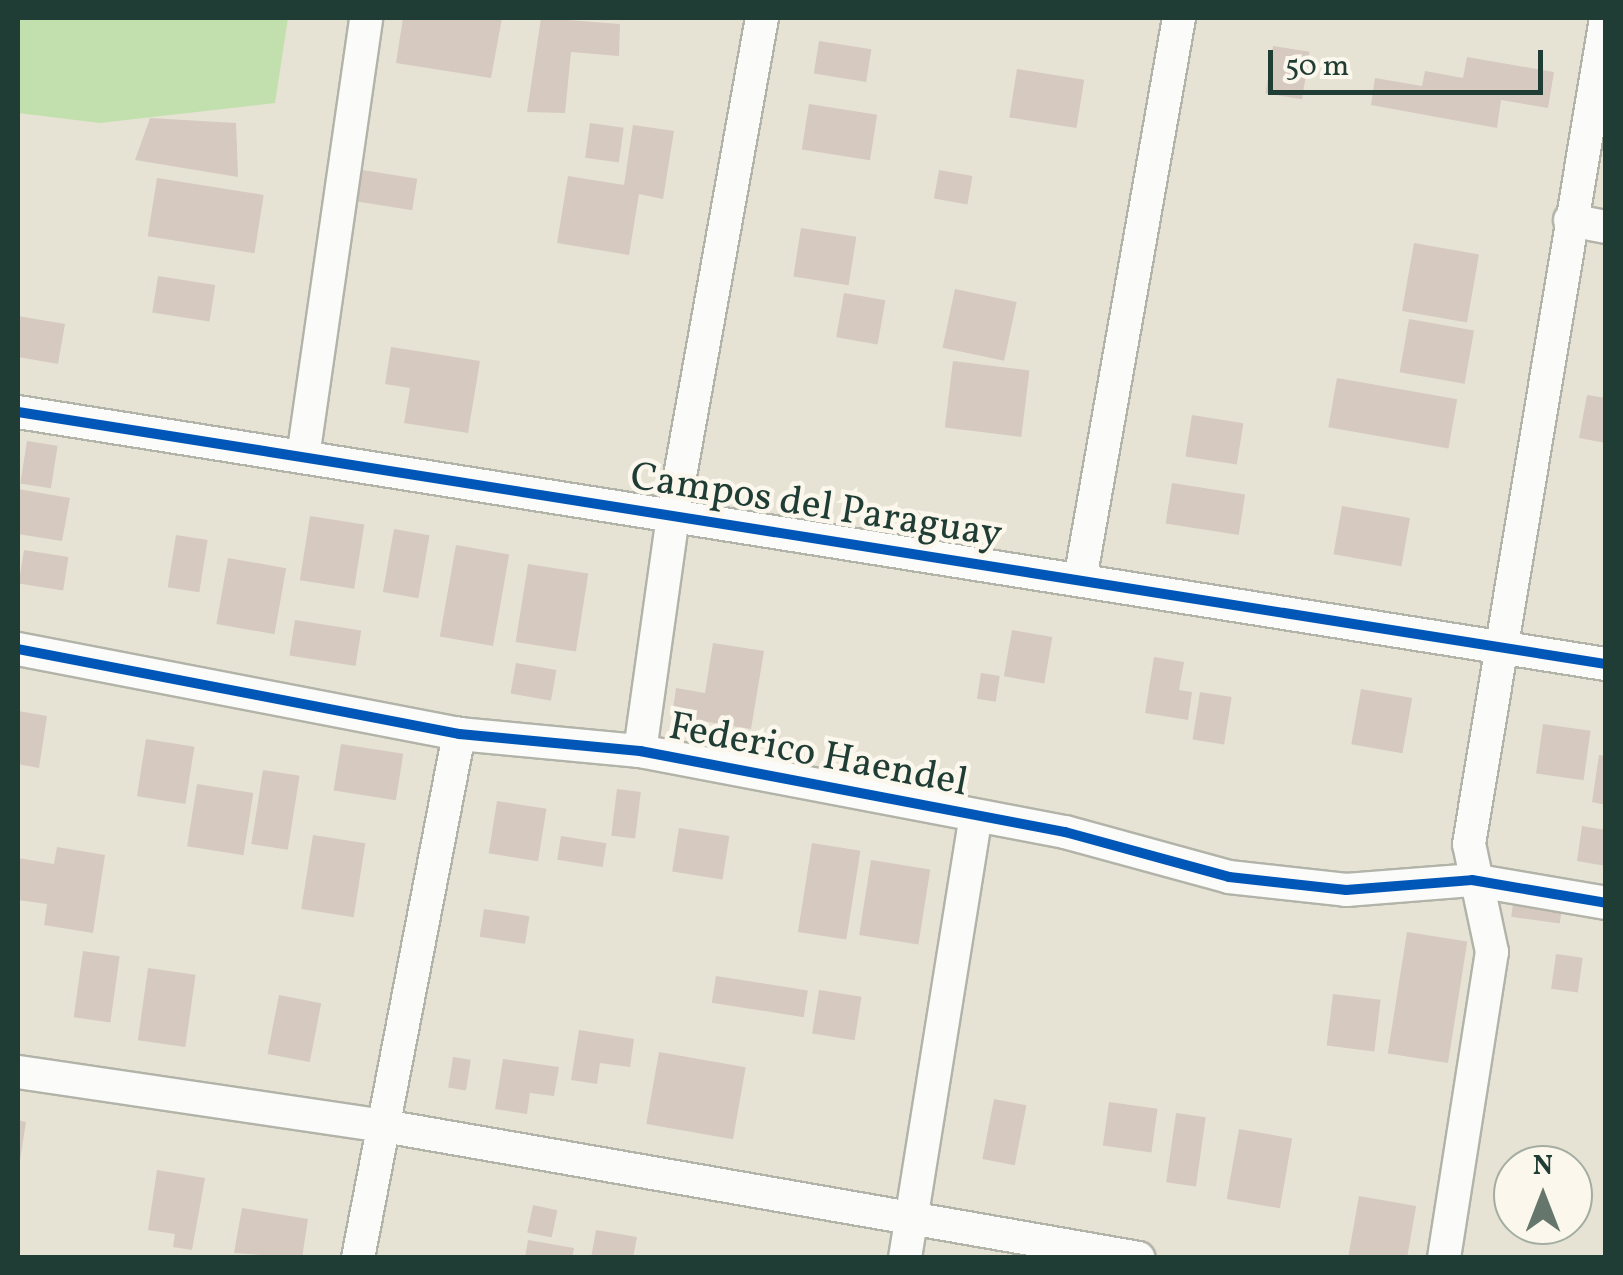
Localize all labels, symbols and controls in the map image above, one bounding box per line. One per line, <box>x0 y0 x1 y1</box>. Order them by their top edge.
scale bar <box>1273 30 1548 92</box>
text: 50 m <box>1285 46 1349 88</box>
street label: Campos del Paraguay <box>627 454 1005 560</box>
street label: Federico Haendel <box>665 704 971 808</box>
north arrow <box>1493 1145 1593 1245</box>
text: N <box>1533 1147 1553 1186</box>

